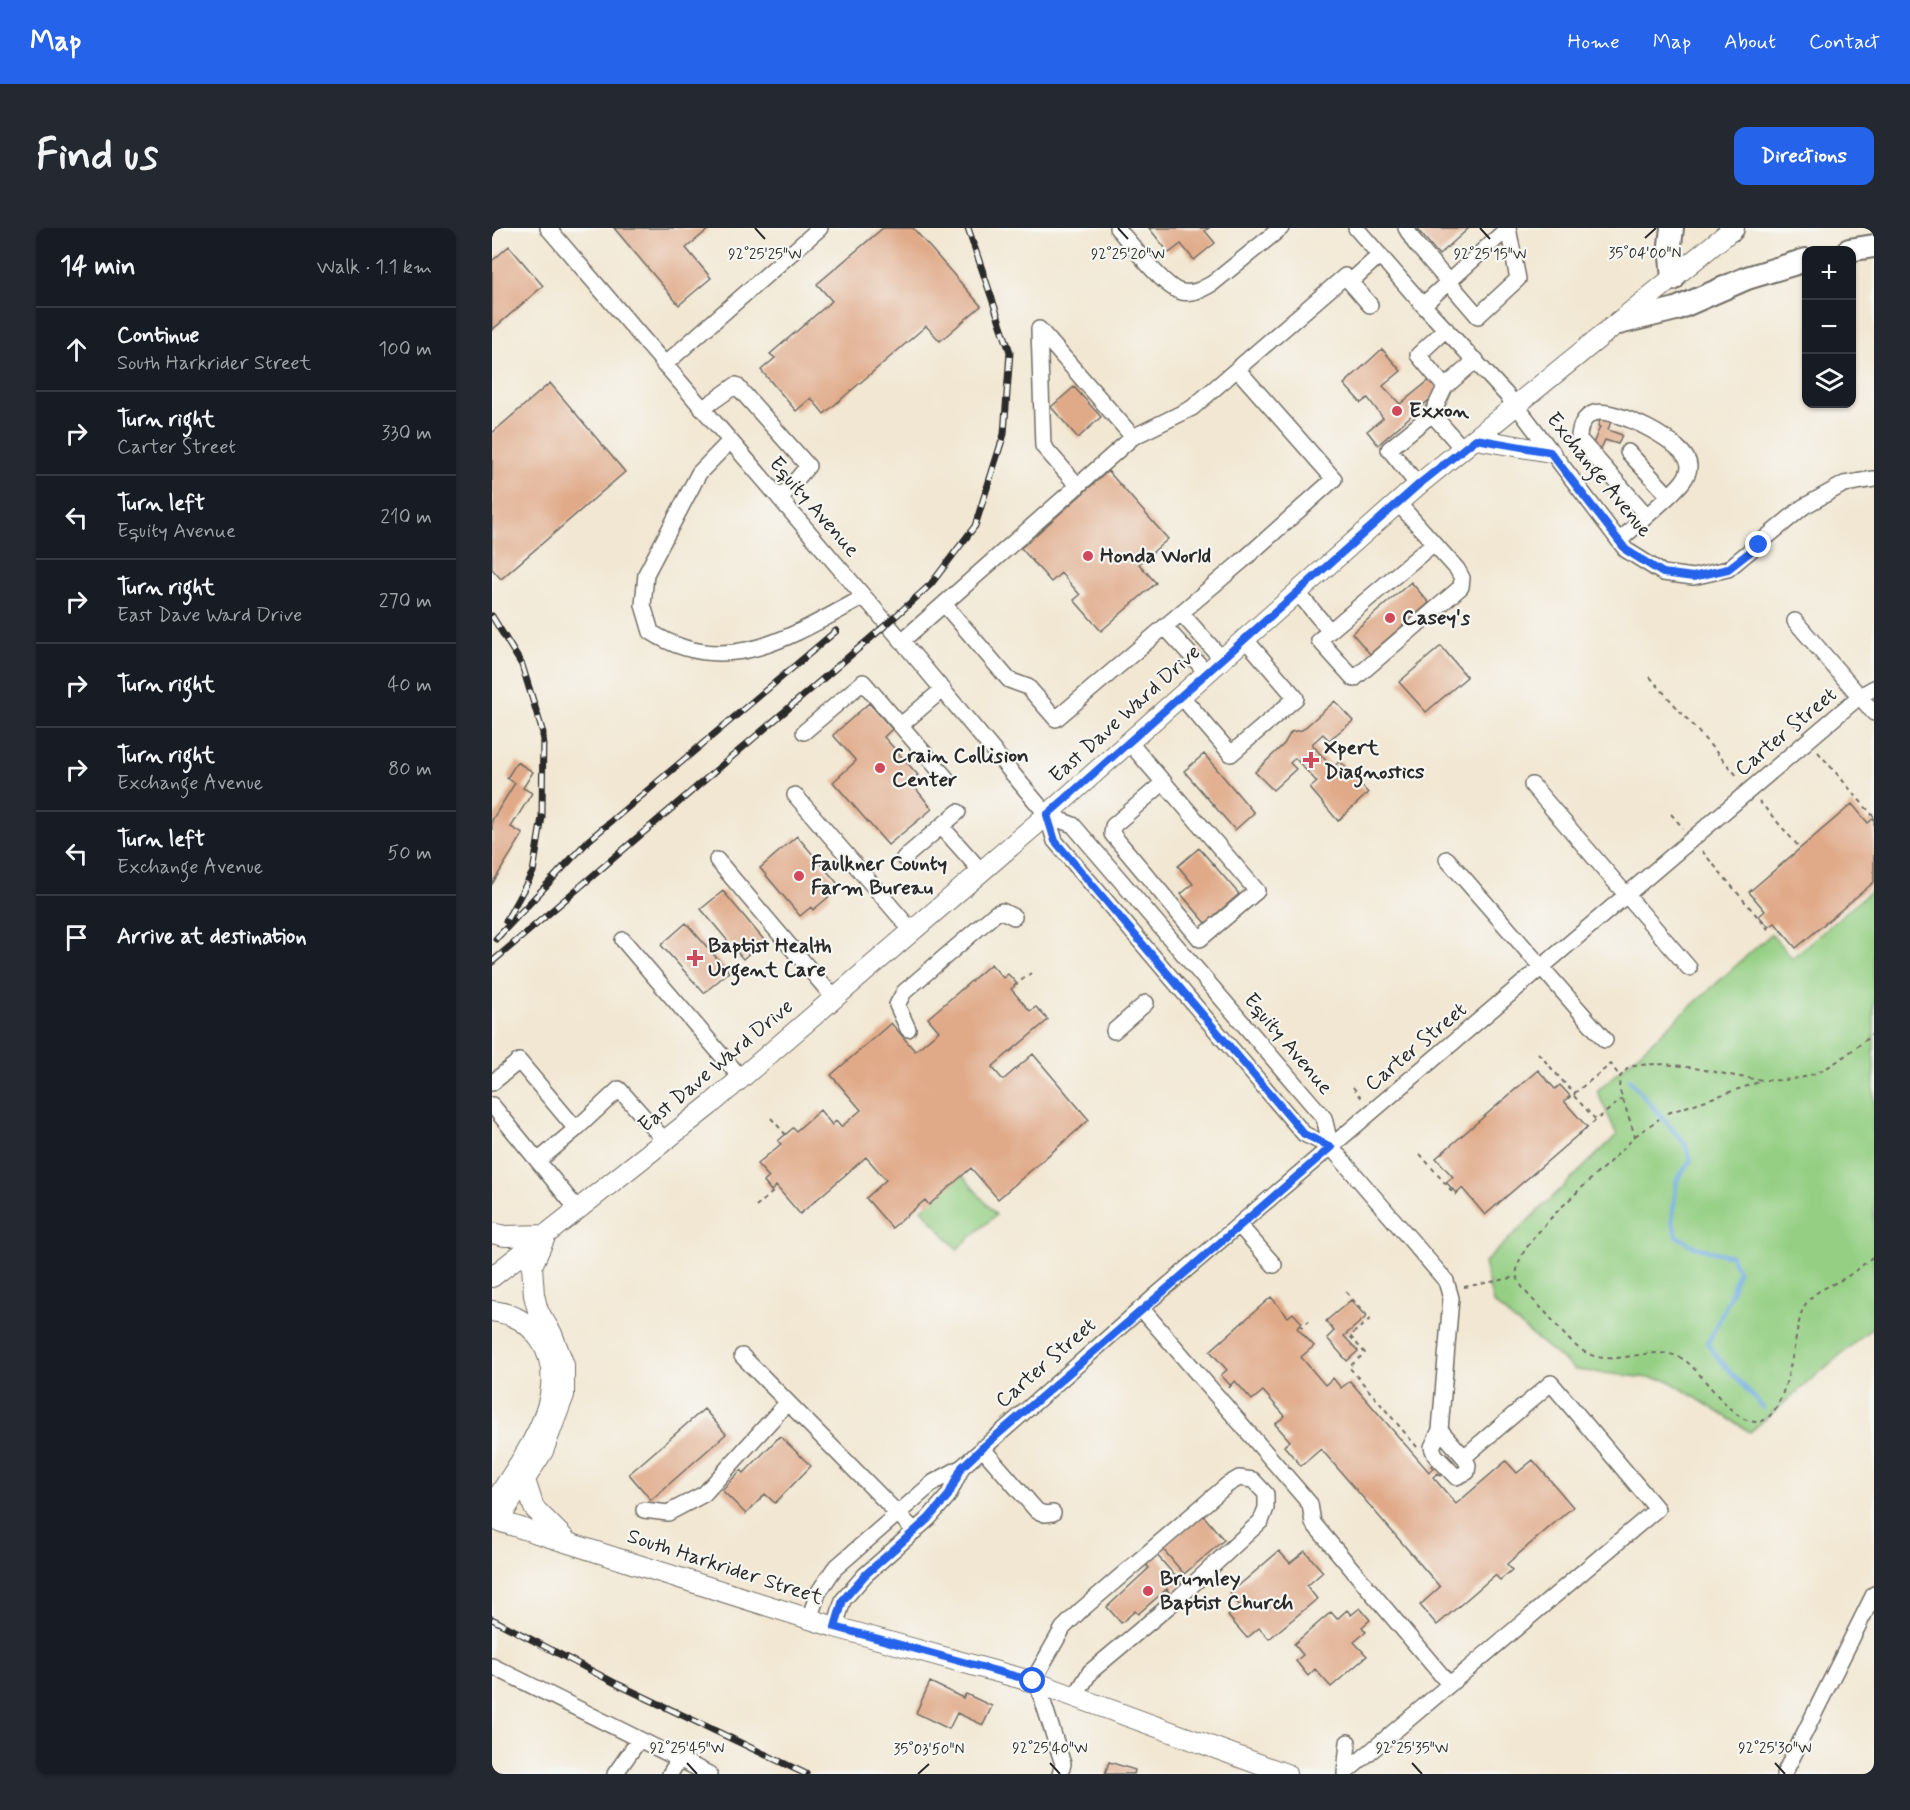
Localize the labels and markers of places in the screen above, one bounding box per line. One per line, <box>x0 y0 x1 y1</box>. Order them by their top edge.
place label: Exxon <box>1409 397 1470 425</box>
marker: Exxon <box>1390 404 1404 418</box>
place label: Honda World <box>1100 542 1211 570</box>
marker: Honda World <box>1081 549 1095 563</box>
place label: Casey's <box>1402 604 1471 632</box>
marker: Casey's <box>1383 611 1397 625</box>
place label: Xpert Diagnostics <box>1324 734 1425 788</box>
place label: Crain Collision Center <box>892 742 1029 794</box>
marker: Xpert Diagnostics <box>1302 751 1320 769</box>
marker: Crain Collision Center <box>873 761 887 775</box>
place label: Faulkner County Farm Bureau <box>811 850 948 902</box>
marker: Faulkner County Farm Bureau <box>792 869 806 883</box>
place label: Baptist Health Urgent Care <box>708 932 832 986</box>
marker: Baptist Health Urgent Care <box>686 949 704 967</box>
place label: Brumley Baptist Church <box>1160 1565 1294 1617</box>
marker: Brumley Baptist Church <box>1141 1584 1155 1598</box>

